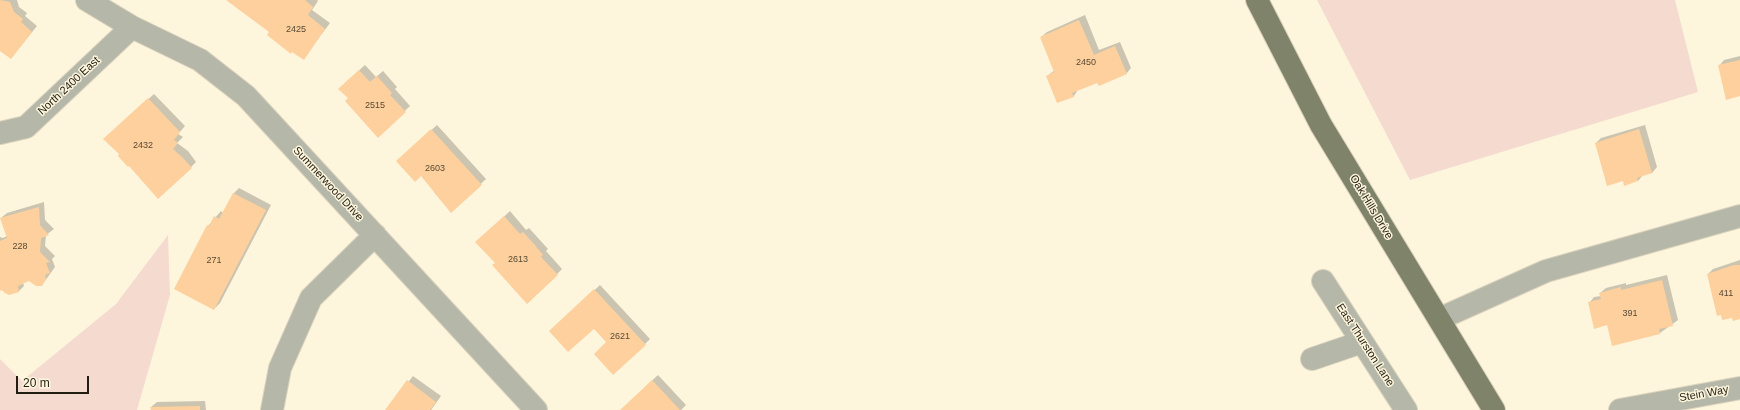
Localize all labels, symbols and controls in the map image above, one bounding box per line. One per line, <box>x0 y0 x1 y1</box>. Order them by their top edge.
house number: 2425 <box>286 25 306 35</box>
street label: North 2400 East <box>35 54 103 118</box>
house number: 2450 <box>1076 58 1096 68</box>
house number: 2515 <box>365 101 385 111</box>
house number: 2432 <box>133 141 153 151</box>
street label: Summerwood Drive <box>290 144 366 224</box>
house number: 2603 <box>425 164 445 174</box>
street label: Oak Hills Drive <box>1347 172 1395 242</box>
house number: 228 <box>12 242 28 252</box>
house number: 2613 <box>508 255 528 265</box>
house number: 271 <box>206 256 222 266</box>
house number: 411 <box>1719 289 1733 299</box>
street label: East Thurston Lane <box>1333 301 1397 389</box>
house number: 391 <box>1622 309 1638 319</box>
house number: 2621 <box>610 332 630 342</box>
scale bar <box>18 368 91 394</box>
text: 20 m <box>23 376 50 390</box>
street label: Stein Way <box>1678 383 1730 405</box>

